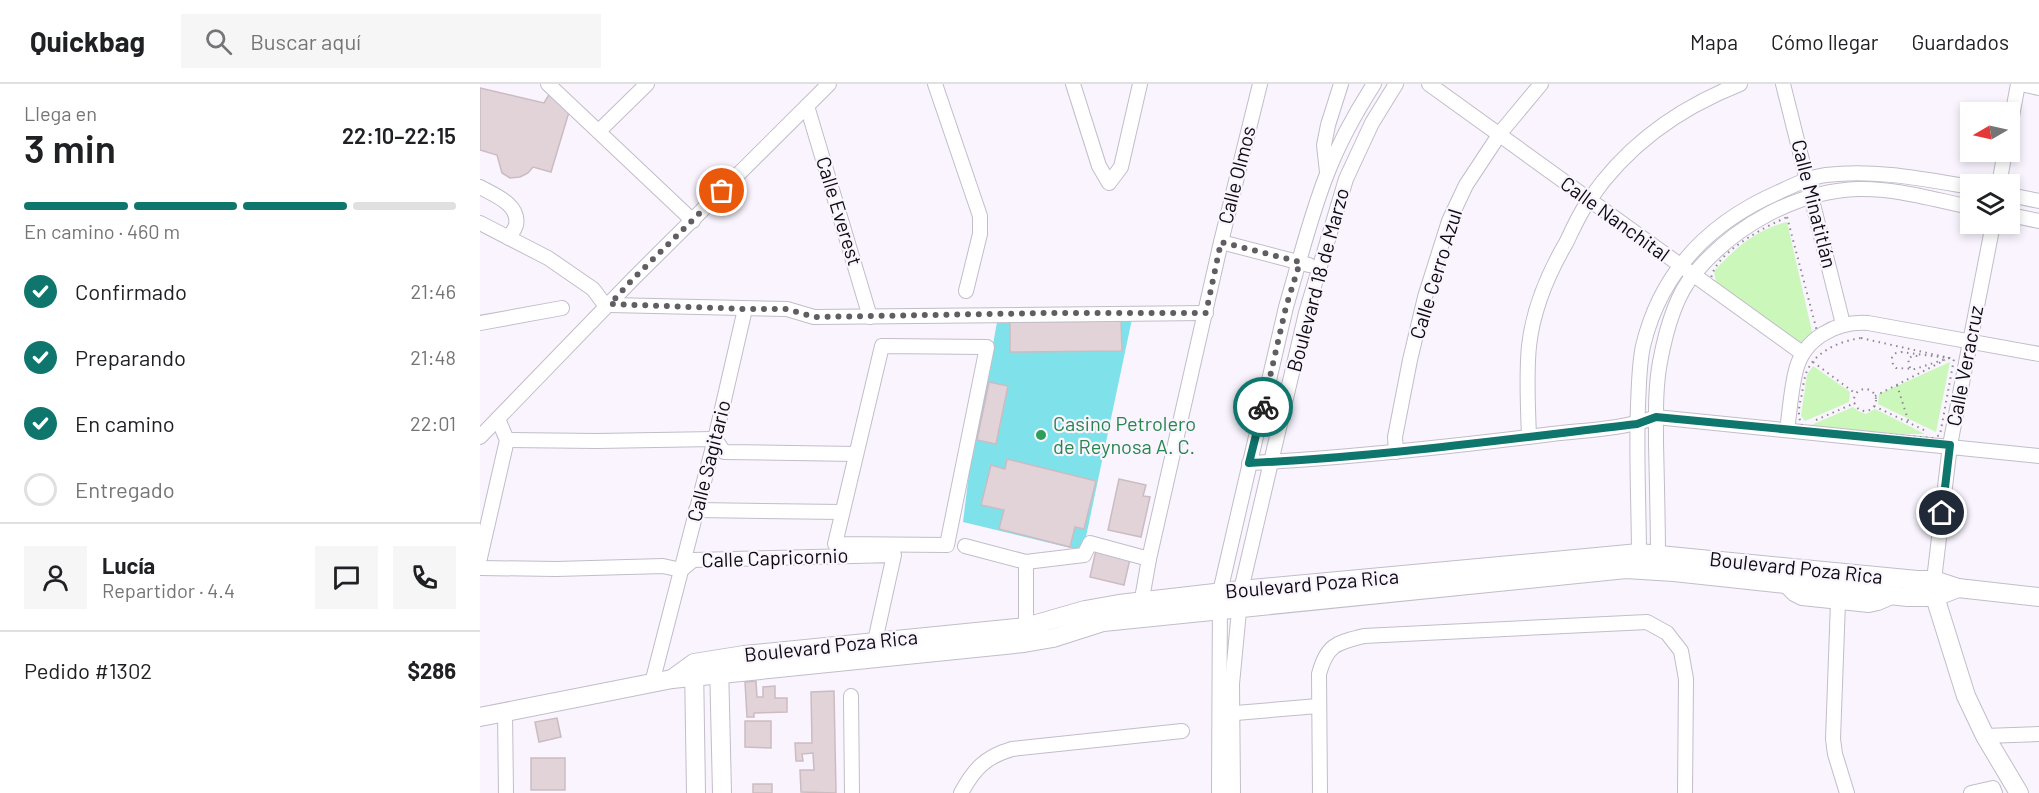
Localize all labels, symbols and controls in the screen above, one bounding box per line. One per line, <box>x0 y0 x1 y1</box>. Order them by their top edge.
search box <box>181 14 601 68</box>
text: Quickbag <box>30 24 145 58</box>
icon: search <box>202 25 235 58</box>
text: Buscar aquí <box>250 28 361 54</box>
text: Mapa <box>1690 29 1738 54</box>
text: Cómo llegar <box>1771 29 1878 54</box>
text: Guardados <box>1911 29 2009 54</box>
text: Llega en <box>24 101 97 125</box>
north arrow <box>1960 102 2020 162</box>
map controls <box>1960 102 2020 234</box>
text: 22:10–22:15 <box>342 122 456 148</box>
street label: Calle Olmos <box>1212 123 1260 226</box>
text: 3 min <box>24 124 116 171</box>
street label: Calle Minatitlán <box>1787 137 1843 271</box>
street label: Calle Everest <box>812 153 868 268</box>
pin <box>696 165 747 216</box>
street label: Calle Nanchital <box>1556 171 1675 266</box>
icon: bag <box>705 174 738 207</box>
button: layers <box>1960 174 2020 234</box>
street label: Boulevard 18 de Marzo <box>1281 185 1353 374</box>
street label: Calle Cerro Azul <box>1404 206 1466 342</box>
text: En camino · 460 m <box>24 219 180 243</box>
icon: check <box>24 275 57 308</box>
text: Confirmado <box>75 278 187 304</box>
text: 21:46 <box>410 279 456 303</box>
street label: Calle Veracruz <box>1941 303 1987 428</box>
icon: check <box>24 341 57 374</box>
text: Preparando <box>75 344 186 370</box>
text: 21:48 <box>410 345 456 369</box>
courier <box>1233 377 1293 437</box>
icon: bike <box>1247 391 1280 424</box>
street label: Calle Sagitario <box>681 397 735 524</box>
icon: check <box>24 407 57 440</box>
text: En camino <box>75 410 175 436</box>
text: 22:01 <box>410 411 456 435</box>
place label: Casino Petrolero de Reynosa A. C. <box>1053 411 1196 458</box>
marker: Casino Petrolero de Reynosa A. C. <box>1034 428 1048 442</box>
text: Entregado <box>75 476 175 502</box>
pin <box>1916 487 1967 538</box>
icon: home <box>1925 496 1958 529</box>
street label: Calle Capricornio <box>701 542 849 572</box>
button: person <box>24 546 87 609</box>
button: chat <box>315 546 378 609</box>
button: phone <box>393 546 456 609</box>
street label: Boulevard Poza Rica <box>1708 546 1884 588</box>
text: Lucía <box>102 552 155 578</box>
street label: Boulevard Poza Rica <box>1224 563 1400 603</box>
text: Repartidor · 4.4 <box>102 578 235 602</box>
street label: Boulevard Poza Rica <box>743 624 919 666</box>
text: Pedido #1302 <box>24 657 152 683</box>
text: $286 <box>407 657 456 683</box>

